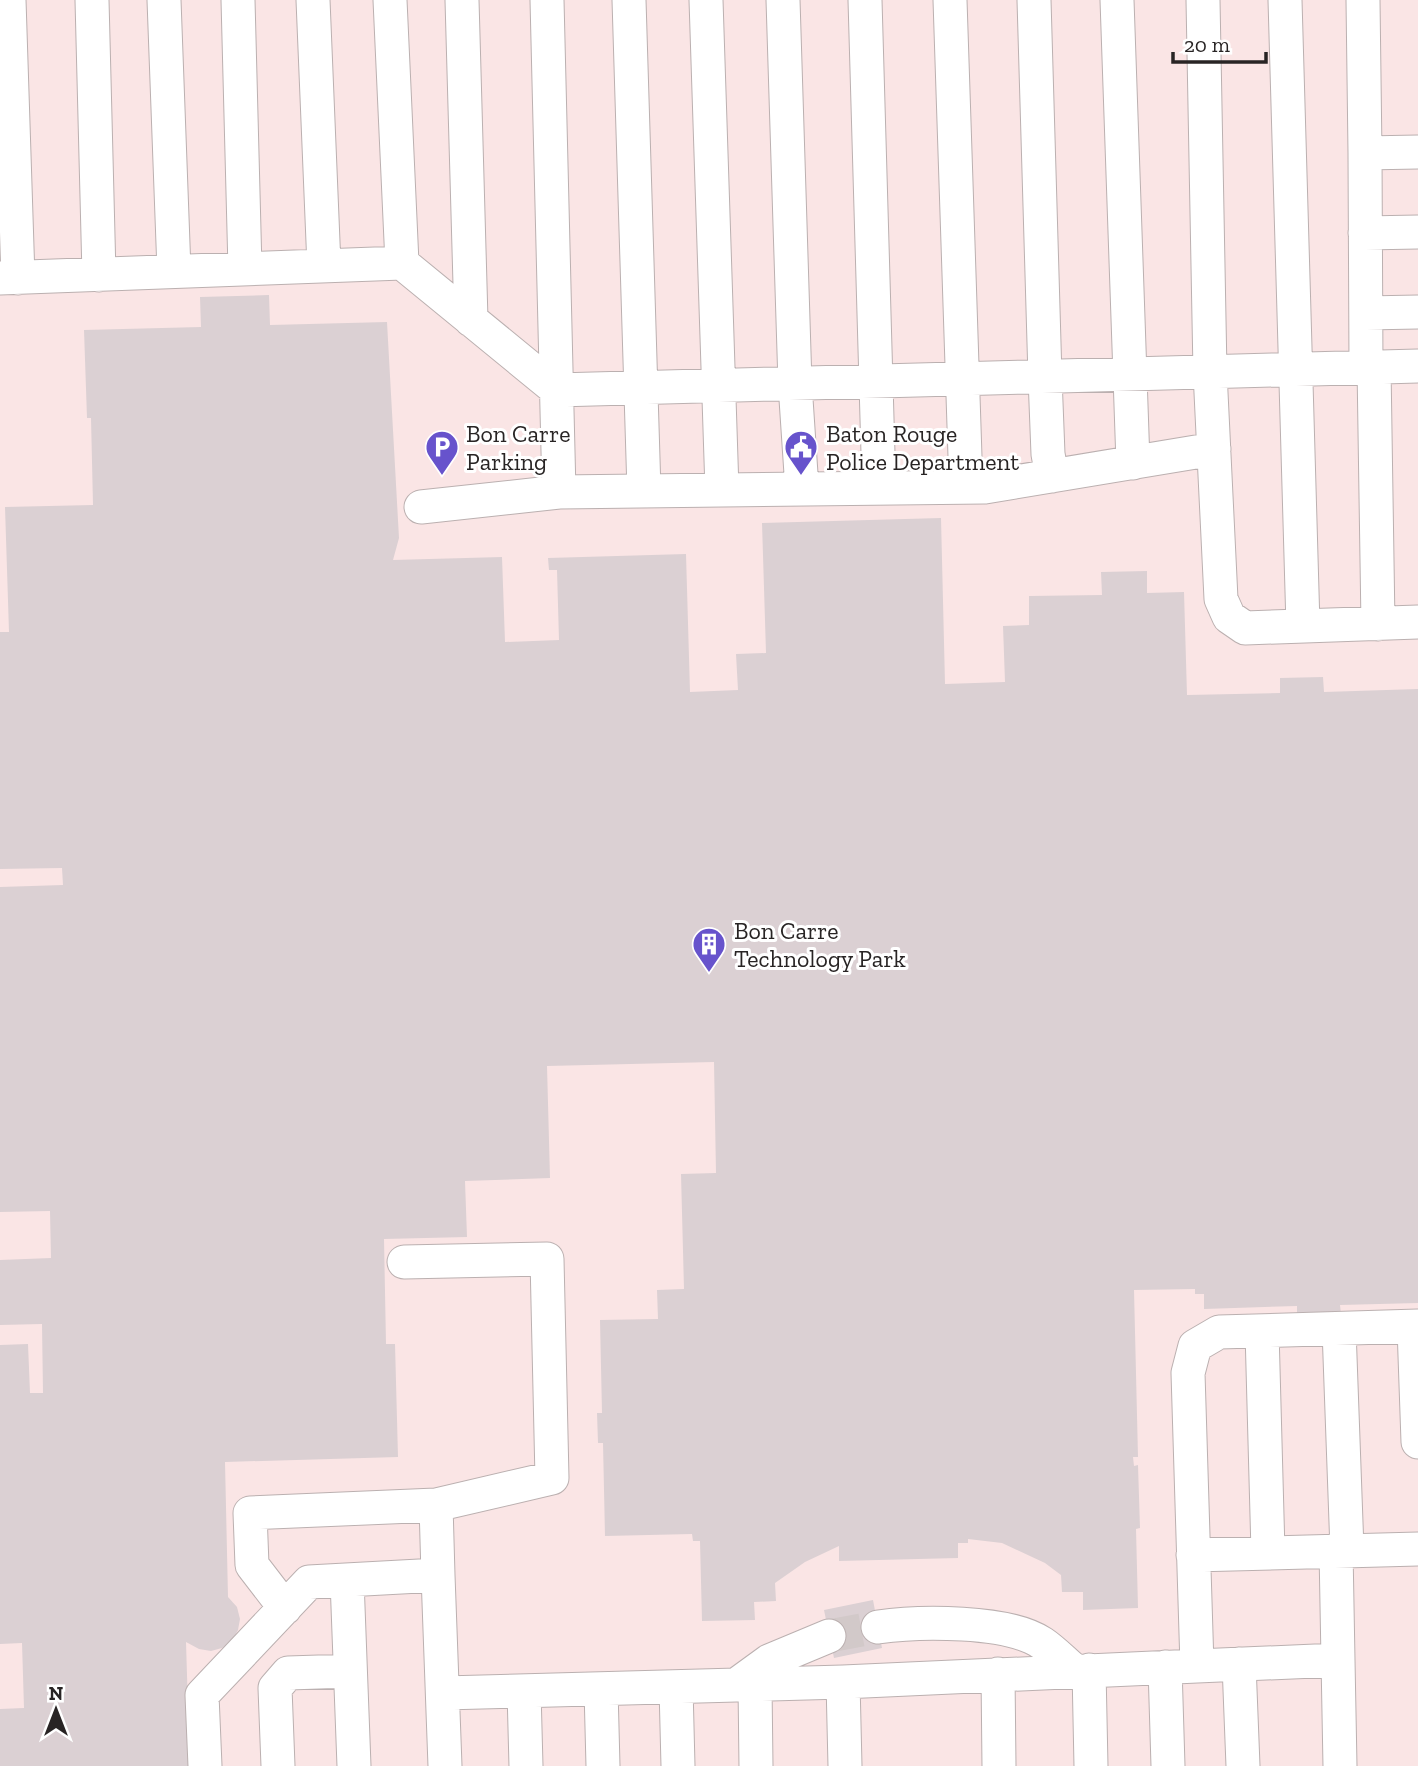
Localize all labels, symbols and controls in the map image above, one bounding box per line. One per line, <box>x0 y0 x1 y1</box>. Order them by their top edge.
scale bar <box>1173 21 1266 65</box>
text: 20 m <box>1184 32 1230 57</box>
place label: Bon Carre Parking <box>466 419 571 476</box>
place label: Baton Rouge Police Department <box>826 419 1019 476</box>
parking icon: Bon Carre Parking <box>423 428 461 477</box>
public building icon: Baton Rouge Police Department <box>782 428 820 477</box>
place label: Bon Carre Technology Park <box>734 916 906 973</box>
building icon: Bon Carre Technology Park <box>690 925 728 974</box>
north arrow <box>21 1675 91 1745</box>
text: N <box>49 1682 63 1705</box>

